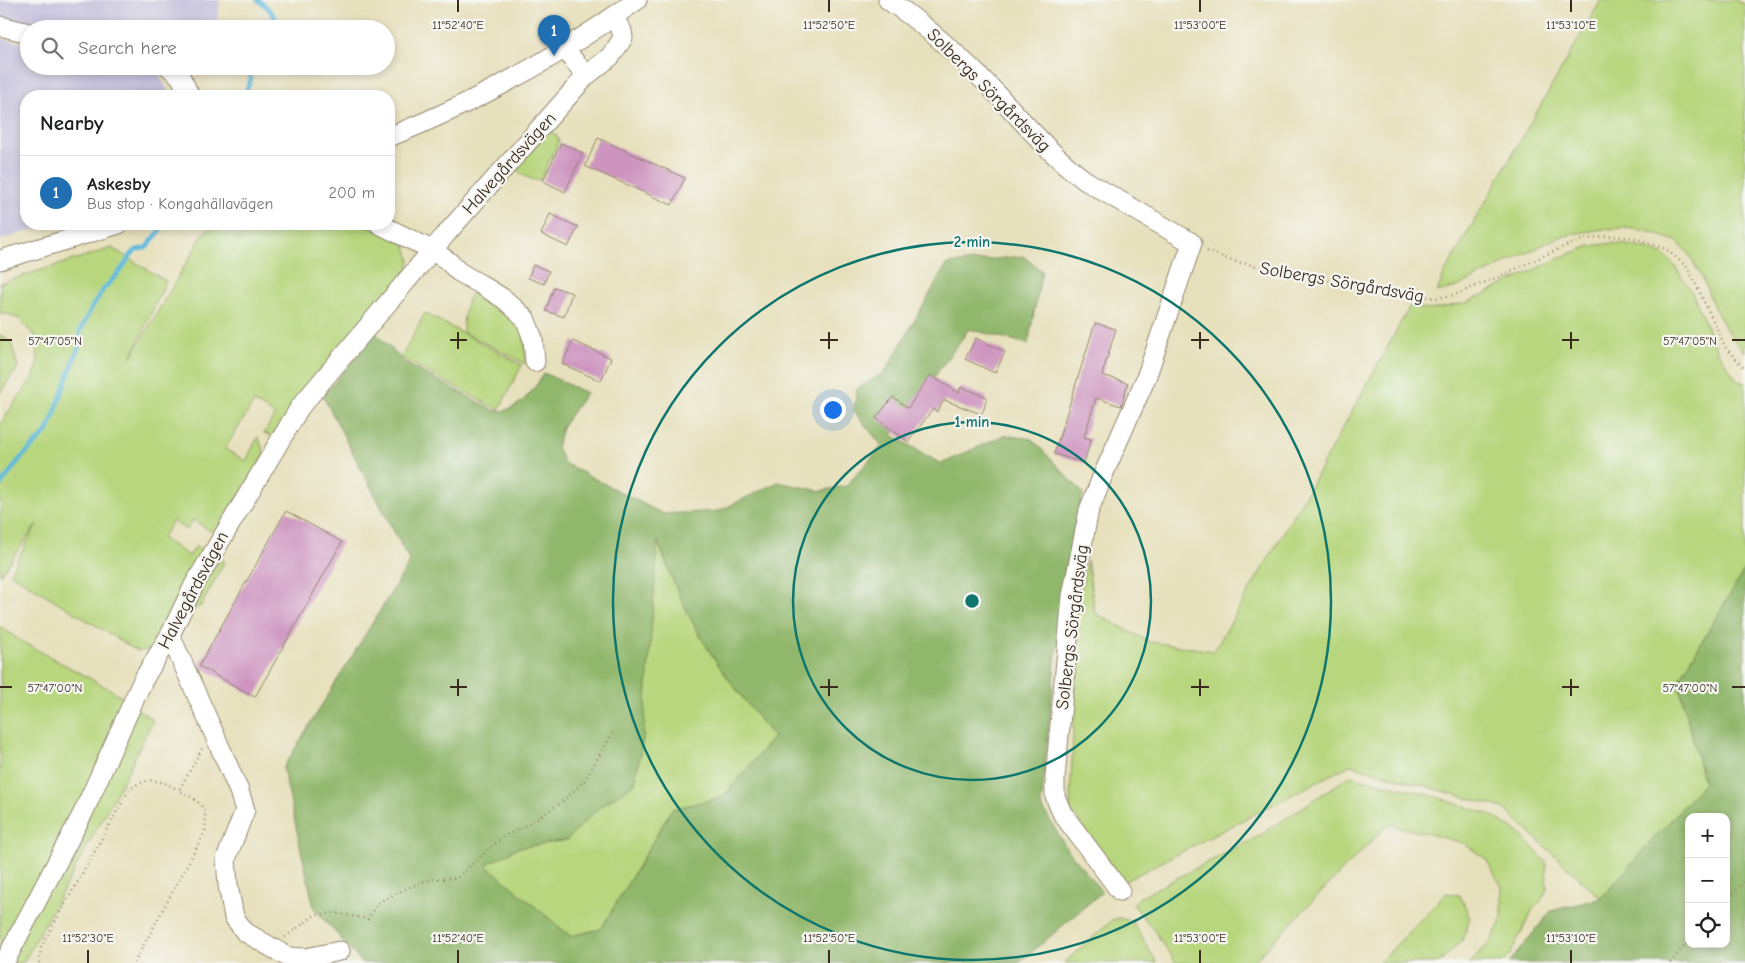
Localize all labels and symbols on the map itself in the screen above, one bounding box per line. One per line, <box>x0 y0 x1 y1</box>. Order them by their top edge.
pin: 1 <box>538 15 570 56</box>
text: 11°52'40"E <box>432 18 484 32</box>
text: 11°52'50"E <box>803 18 855 32</box>
text: 11°53'00"E <box>1174 18 1226 32</box>
text: 11°53'10"E <box>1546 18 1596 32</box>
street label: Solbergs Sörgårdsväg <box>922 24 1055 157</box>
street label: Halvegårdsvägen <box>458 108 561 219</box>
text: 2 min <box>954 233 990 251</box>
street label: Solbergs Sörgårdsväg <box>1258 258 1426 307</box>
text: 57°47'05"N <box>28 334 82 348</box>
text: 57°47'05"N <box>1663 334 1717 348</box>
your location <box>820 397 846 423</box>
text: 1 min <box>955 413 989 431</box>
street label: Halvegårdsvägen <box>154 528 233 652</box>
street label: Solbergs Sörgårdsväg <box>1052 543 1093 711</box>
centre of rings <box>963 592 981 610</box>
text: 57°47'00"N <box>28 681 82 695</box>
text: 57°47'00"N <box>1663 681 1717 695</box>
text: 11°52'30"E <box>62 931 114 945</box>
text: 11°52'40"E <box>432 931 484 945</box>
text: 11°52'50"E <box>803 931 855 945</box>
text: 11°53'00"E <box>1174 931 1226 945</box>
text: 11°53'10"E <box>1546 931 1596 945</box>

